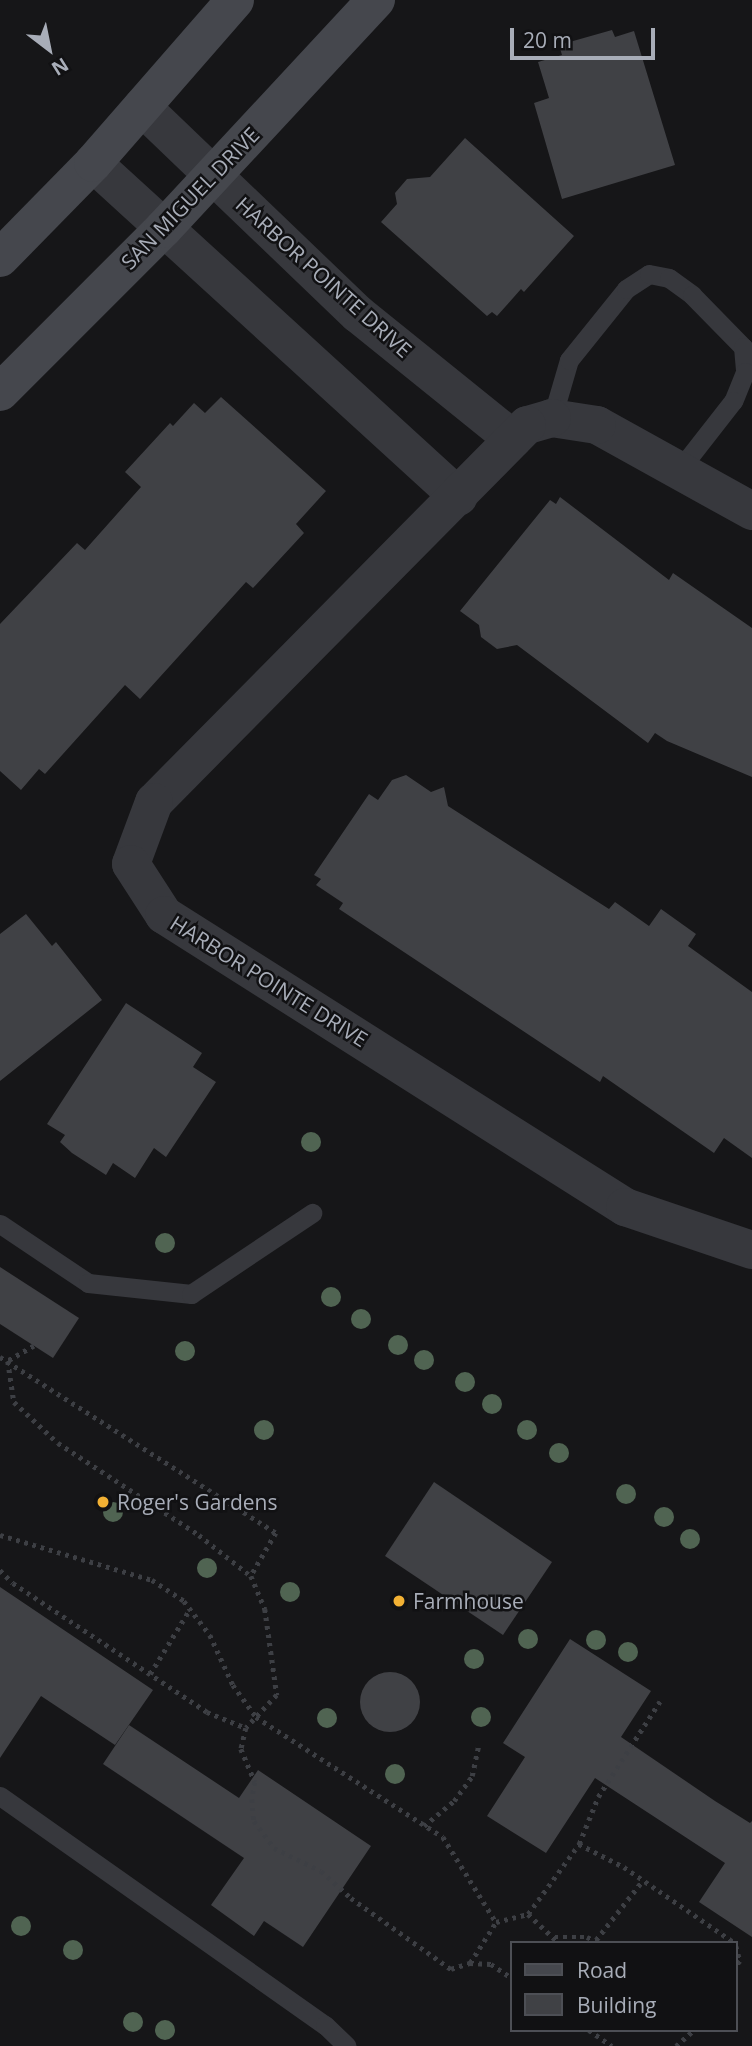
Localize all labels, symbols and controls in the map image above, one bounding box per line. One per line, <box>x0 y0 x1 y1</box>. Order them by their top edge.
north arrow <box>14 14 84 84</box>
scale bar <box>514 14 659 58</box>
text: 20 m <box>523 26 572 54</box>
text: N <box>47 52 74 82</box>
street label: SAN MIGUEL DRIVE <box>116 122 264 274</box>
street label: HARBOR POINTE DRIVE <box>231 191 417 363</box>
street label: HARBOR POINTE DRIVE <box>166 910 372 1052</box>
place label: Roger's Gardens <box>117 1489 277 1515</box>
marker: Roger's Gardens <box>95 1494 111 1510</box>
place label: Farmhouse <box>413 1588 524 1614</box>
marker: Farmhouse <box>391 1593 407 1609</box>
legend <box>510 1941 738 2032</box>
text: Road <box>577 1956 627 1984</box>
text: Building <box>577 1991 656 2019</box>

